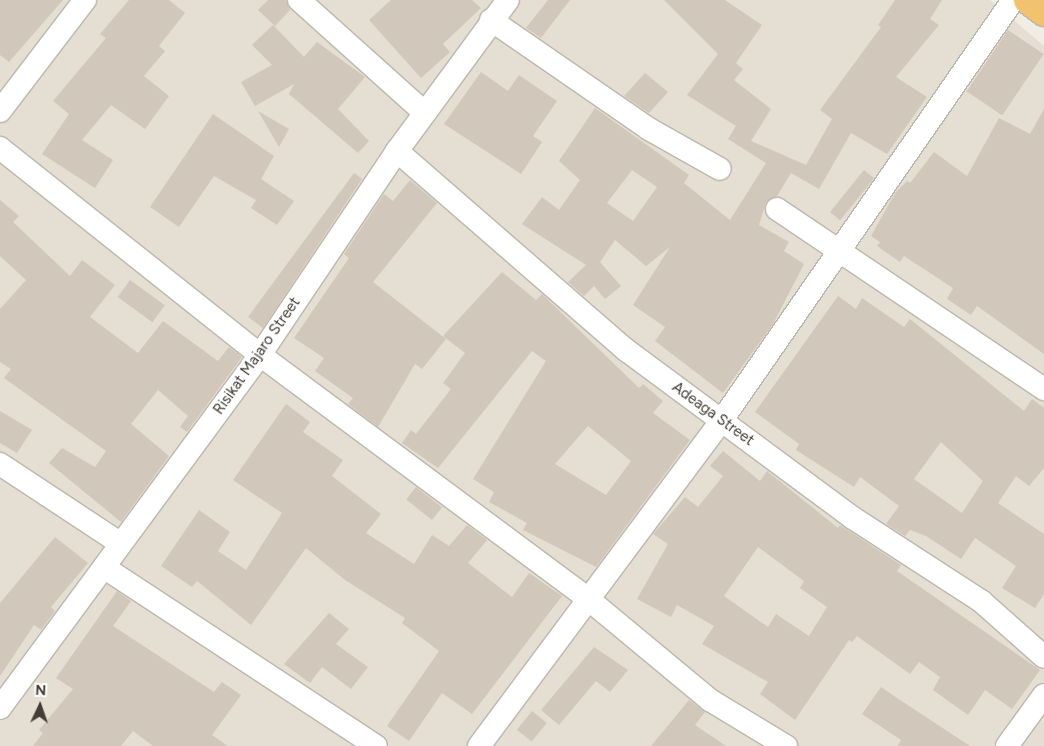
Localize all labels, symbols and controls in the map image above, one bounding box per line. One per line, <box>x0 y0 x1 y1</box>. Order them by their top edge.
street label: Risikat Majaro Street <box>210 294 304 418</box>
street label: Adeaga Street <box>669 378 757 450</box>
north arrow <box>15 681 65 731</box>
text: N <box>35 682 47 699</box>

